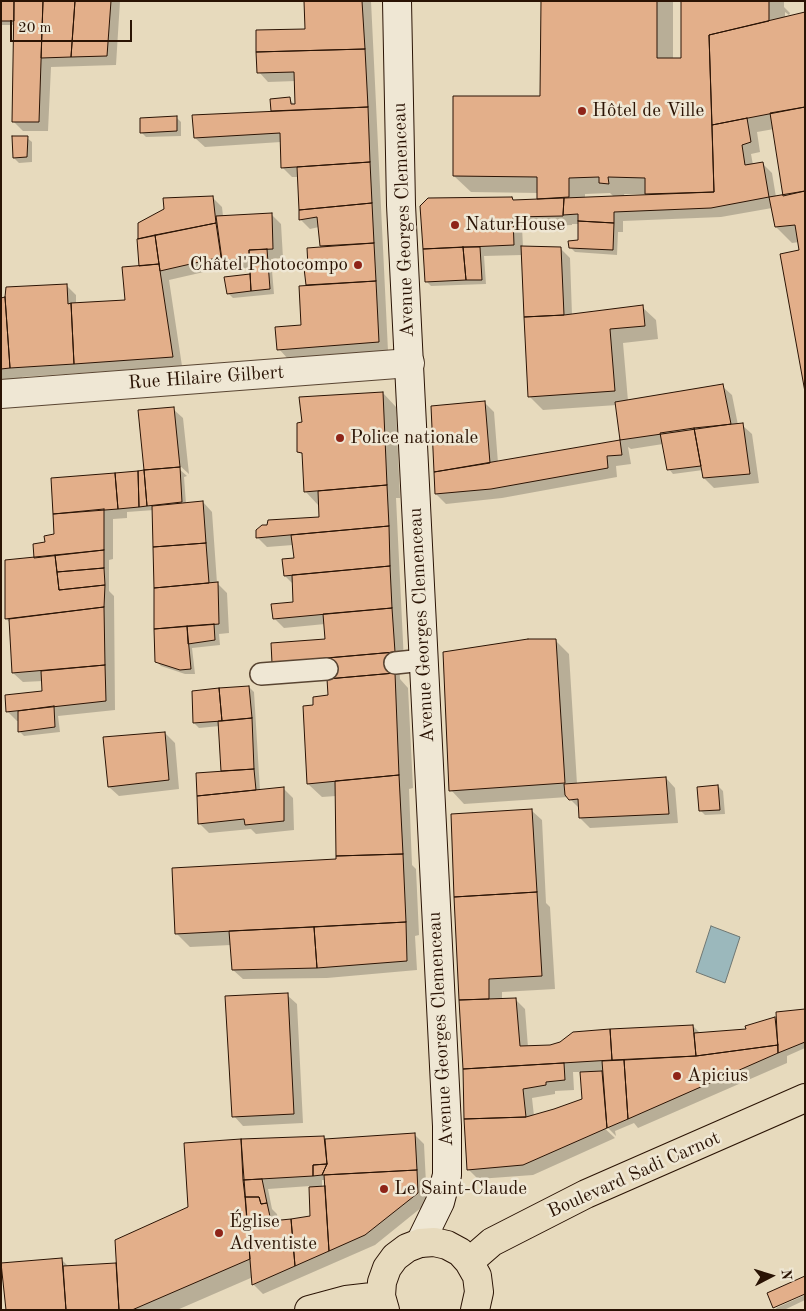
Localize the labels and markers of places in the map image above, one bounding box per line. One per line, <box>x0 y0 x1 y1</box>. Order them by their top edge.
place label: Hôtel de Ville <box>592 100 704 122</box>
marker: Hôtel de Ville <box>576 105 588 117</box>
place label: NaturHouse <box>465 214 565 236</box>
marker: NaturHouse <box>449 219 461 231</box>
place label: Châtel'Photocompo <box>190 254 348 276</box>
marker: Châtel'Photocompo <box>352 259 364 271</box>
place label: Police nationale <box>350 427 478 449</box>
marker: Police nationale <box>334 432 346 444</box>
place label: Apicius <box>687 1065 748 1087</box>
marker: Apicius <box>671 1070 683 1082</box>
place label: Le Saint-Claude <box>394 1178 527 1200</box>
marker: Le Saint-Claude <box>378 1183 390 1195</box>
place label: Église Adventiste <box>229 1211 317 1255</box>
marker: Église Adventiste <box>213 1227 225 1239</box>

